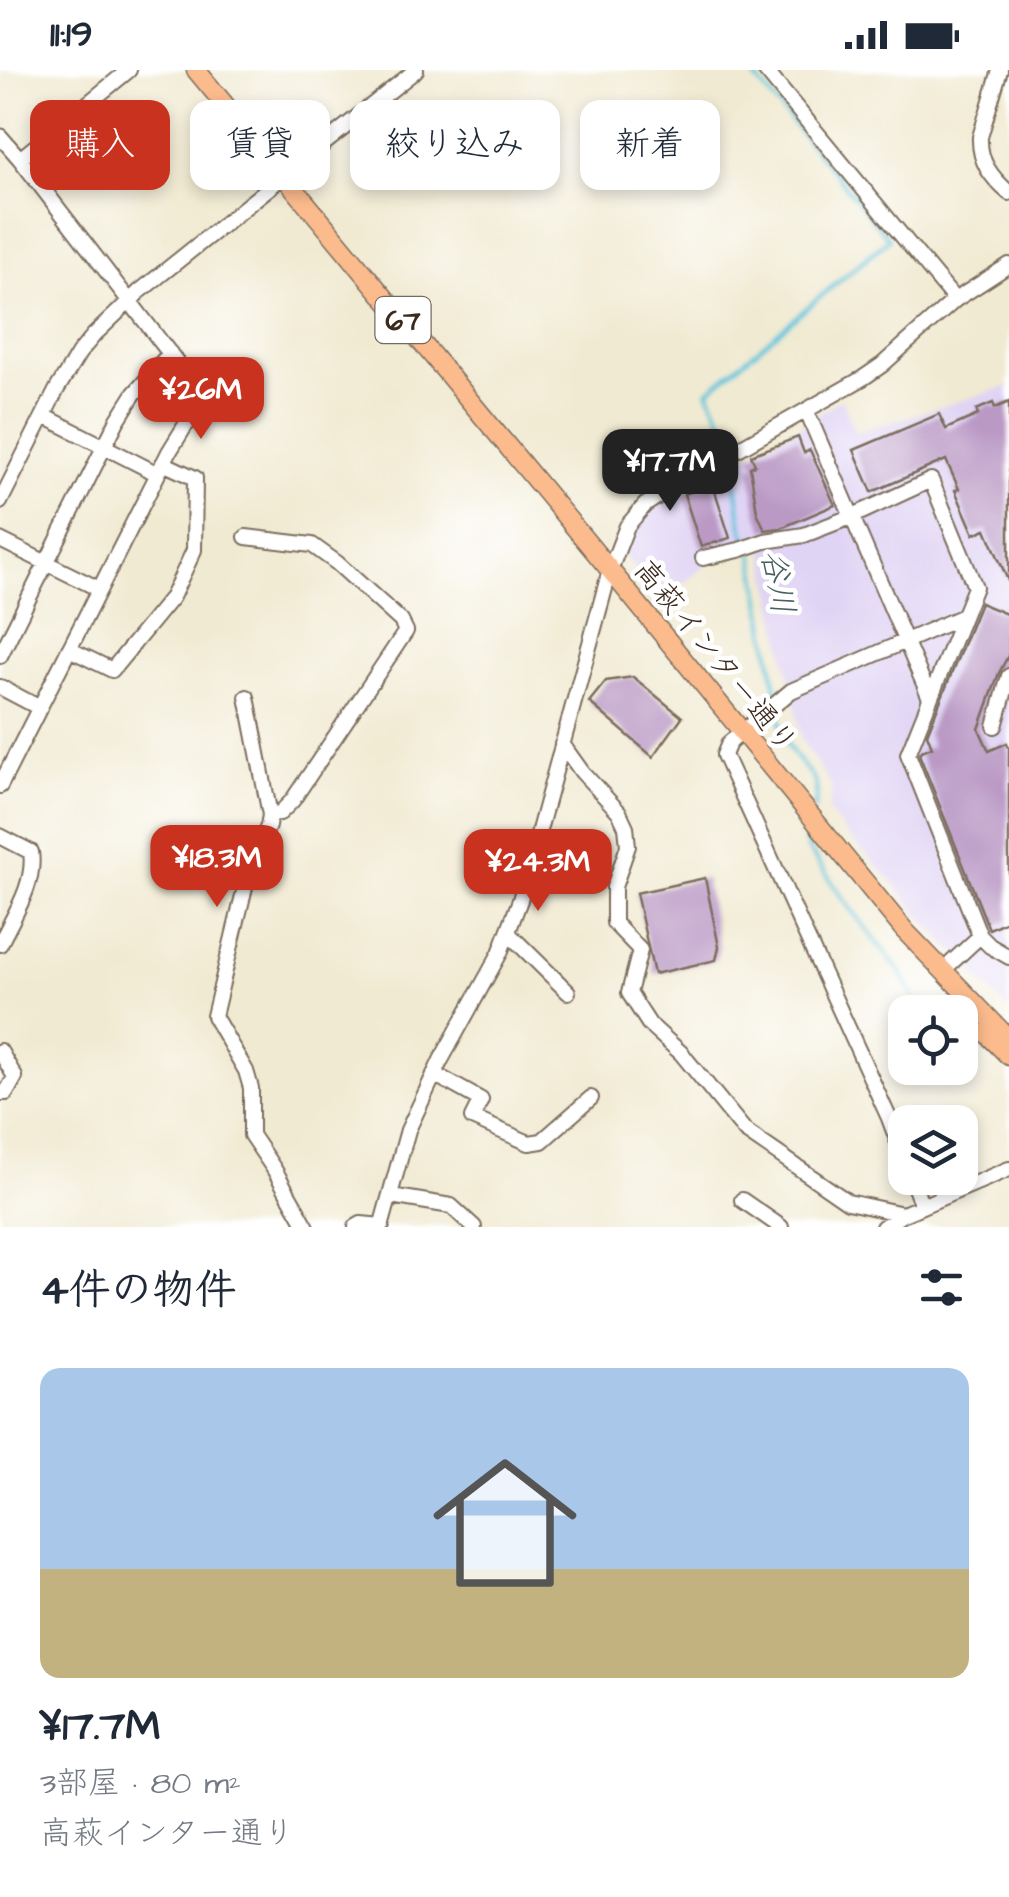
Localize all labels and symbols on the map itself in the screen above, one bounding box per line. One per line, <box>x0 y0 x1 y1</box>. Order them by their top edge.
road number: 67 <box>376 297 430 343</box>
pin: ¥26M <box>142 357 260 442</box>
pin: ¥17.7M <box>589 429 751 514</box>
water label: 谷川 <box>750 547 805 618</box>
street label: 高萩インター通り <box>624 551 807 763</box>
pin: ¥18.3M <box>136 825 298 910</box>
pin: ¥24.3M <box>457 829 619 914</box>

